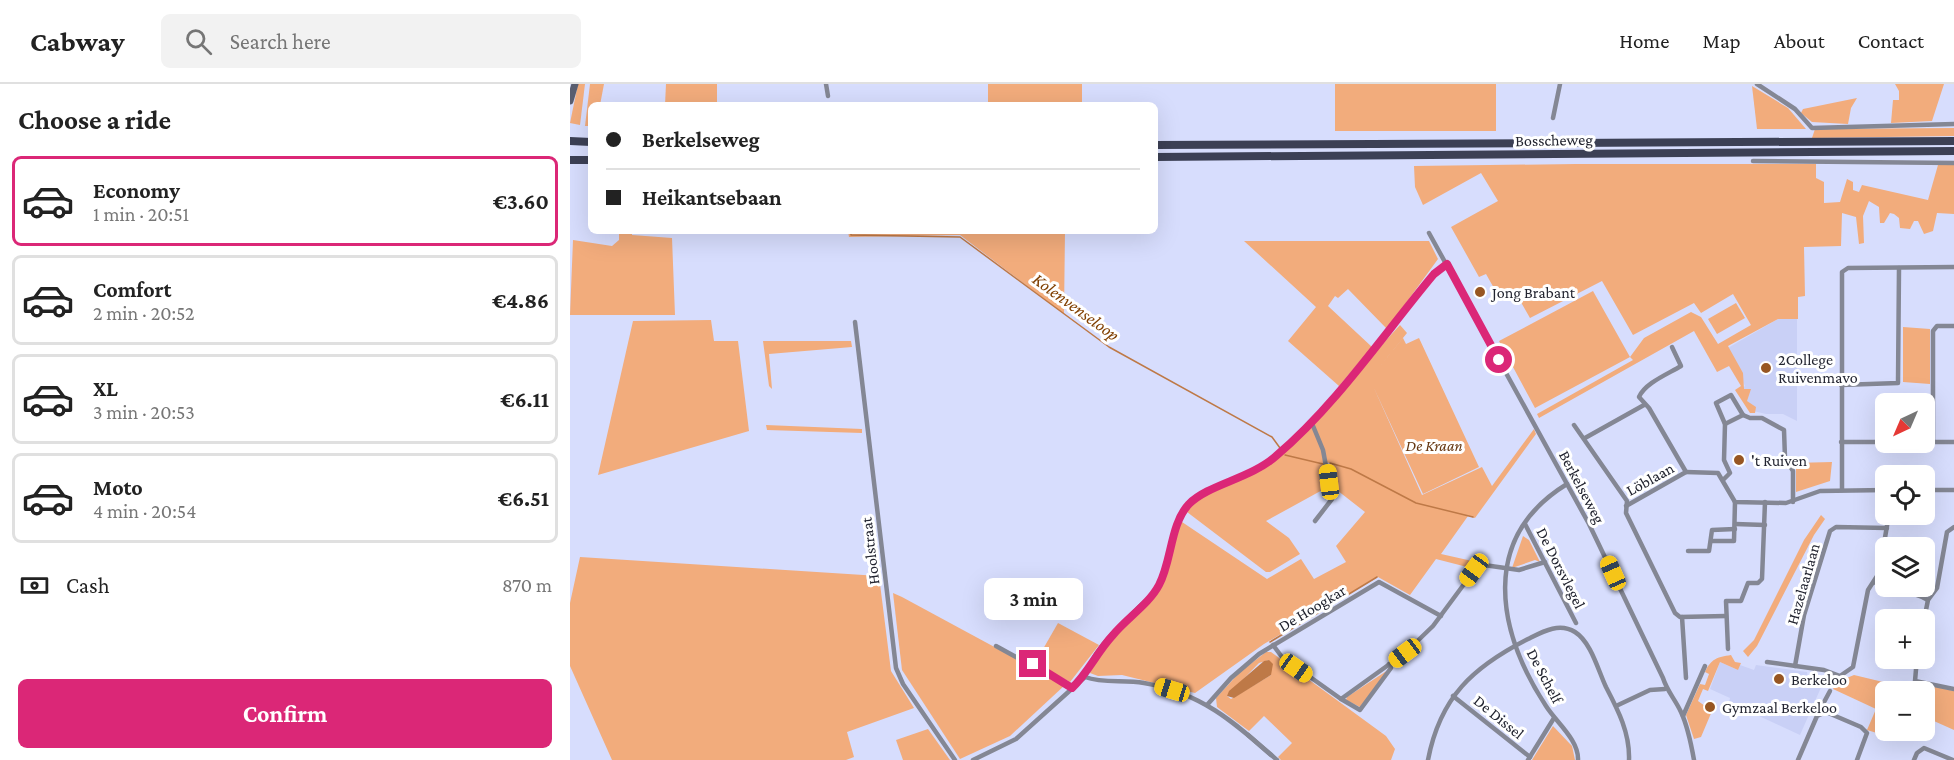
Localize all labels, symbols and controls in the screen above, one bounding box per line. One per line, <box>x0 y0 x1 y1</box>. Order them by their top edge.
search box <box>161 14 581 68</box>
icon: search <box>182 25 215 58</box>
text: Cabway <box>30 26 125 57</box>
text: Search here <box>230 29 331 54</box>
text: Home <box>1619 29 1669 53</box>
text: Map <box>1702 29 1741 53</box>
text: About <box>1774 29 1825 53</box>
text: Contact <box>1858 29 1924 53</box>
text: Choose a ride <box>18 105 171 135</box>
text: Berkelseweg <box>642 127 760 152</box>
street label: Bosscheweg <box>1515 131 1593 150</box>
icon: car <box>21 174 75 228</box>
text: Economy <box>93 178 180 203</box>
text: Heikantsebaan <box>642 185 782 210</box>
text: €3.60 <box>493 189 549 214</box>
text: 1 min · 20:51 <box>93 203 189 225</box>
water label: Kolenvenseloop <box>1029 269 1124 345</box>
icon: car <box>21 273 75 327</box>
text: Comfort <box>93 277 171 302</box>
place label: Jong Brabant <box>1490 284 1576 302</box>
marker: Jong Brabant <box>1473 285 1487 299</box>
text: €4.86 <box>492 288 549 313</box>
text: 2 min · 20:52 <box>93 302 195 324</box>
route start <box>1485 346 1512 373</box>
place label: 2College Ruivenmavo <box>1778 351 1858 386</box>
marker: 2College Ruivenmavo <box>1759 361 1773 375</box>
icon: car <box>21 372 75 426</box>
text: XL <box>93 376 118 401</box>
text: €6.11 <box>500 387 549 412</box>
north arrow <box>1875 393 1935 453</box>
map controls <box>1875 393 1935 741</box>
text: 3 min · 20:53 <box>93 401 195 423</box>
park label: De Kraan <box>1405 437 1463 454</box>
street label: Berkelseweg <box>1555 448 1608 527</box>
place label: 't Ruiven <box>1751 452 1808 469</box>
marker: 't Ruiven <box>1732 453 1746 467</box>
street label: Löblaan <box>1623 459 1677 499</box>
car <box>1318 463 1340 501</box>
button: locate <box>1875 465 1935 525</box>
icon: car <box>21 471 75 525</box>
text: Moto <box>93 475 143 500</box>
text: €6.51 <box>498 486 549 511</box>
text: 4 min · 20:54 <box>93 500 196 522</box>
street label: Hoolstraat <box>857 516 883 586</box>
street label: De Dorsvlegel <box>1532 525 1589 612</box>
button: layers <box>1875 537 1935 597</box>
street label: Hazelaarlaan <box>1783 541 1823 627</box>
car <box>1456 550 1492 590</box>
car <box>1597 553 1629 593</box>
icon: cash <box>18 569 51 602</box>
text: Cash <box>66 573 110 598</box>
text: 870 m <box>502 574 552 596</box>
callout: 3 min <box>984 577 1082 619</box>
street label: De Hoogkar <box>1275 581 1349 636</box>
text: 3 min <box>1010 588 1057 610</box>
button: + <box>1875 609 1935 669</box>
car <box>1385 635 1425 671</box>
street label: De Schelf <box>1524 646 1567 707</box>
route end <box>1019 650 1046 677</box>
car <box>1276 650 1316 686</box>
place label: Berkeloo <box>1791 671 1847 688</box>
marker: Berkeloo <box>1772 672 1786 686</box>
car <box>1152 676 1192 704</box>
button: Confirm <box>18 679 552 748</box>
button: − <box>1875 681 1935 741</box>
street label: De Dissel <box>1471 692 1527 742</box>
place label: Gymzaal Berkeloo <box>1722 699 1837 717</box>
marker: Gymzaal Berkeloo <box>1703 700 1717 714</box>

